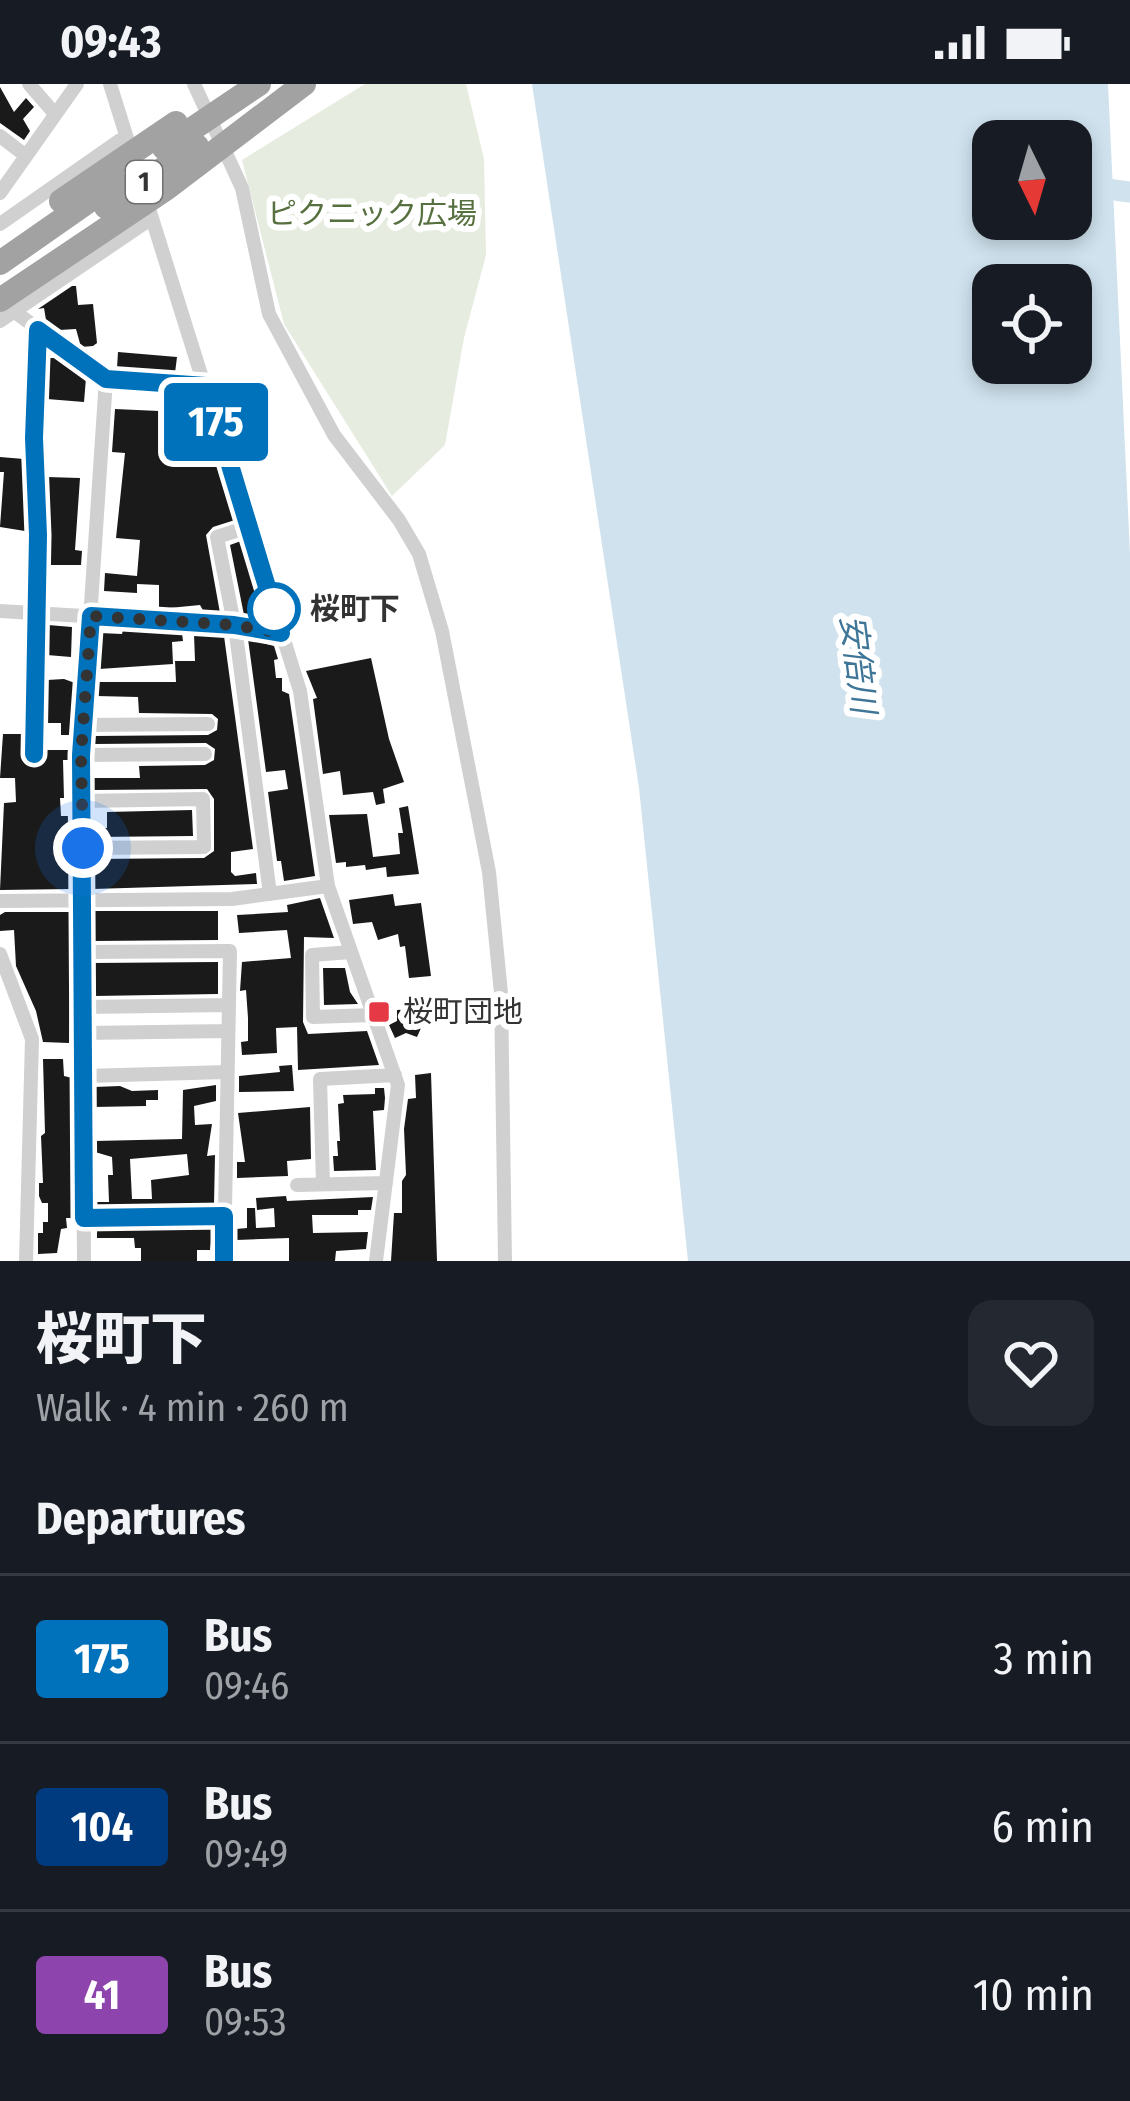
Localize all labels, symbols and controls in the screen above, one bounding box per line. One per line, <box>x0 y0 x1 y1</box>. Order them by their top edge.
text: 09:43 <box>60 15 161 69</box>
north arrow <box>972 120 1092 240</box>
map controls <box>972 120 1092 384</box>
road number: 1 <box>126 161 162 203</box>
park label: ピクニック広場 <box>267 196 477 232</box>
button: locate <box>972 264 1092 384</box>
line badge: 175 <box>147 383 285 461</box>
text: 175 <box>188 397 244 447</box>
marker: 桜町下 <box>249 584 299 634</box>
place label: 桜町下 <box>310 591 400 627</box>
water label: 安倍川 <box>832 613 884 719</box>
your location <box>53 818 113 878</box>
place label: 桜町団地 <box>403 994 523 1030</box>
marker: 桜町団地 <box>366 999 392 1025</box>
button: heart <box>968 1300 1094 1426</box>
text: 桜町下 <box>36 1306 207 1374</box>
text: Walk · 4 min · 260 m <box>36 1385 349 1431</box>
text: Departures <box>36 1492 245 1546</box>
text: Bus <box>204 1609 272 1663</box>
text: 3 min <box>993 1632 1094 1686</box>
text: 175 <box>74 1634 130 1684</box>
text: 09:46 <box>204 1663 289 1709</box>
text: Bus <box>204 1777 272 1831</box>
text: 6 min <box>991 1800 1094 1854</box>
text: 104 <box>71 1802 133 1852</box>
text: 09:49 <box>204 1831 288 1877</box>
text: Bus <box>204 1945 272 1999</box>
text: 10 min <box>973 1968 1094 2022</box>
text: 41 <box>84 1970 120 2020</box>
text: 09:53 <box>204 1999 287 2045</box>

